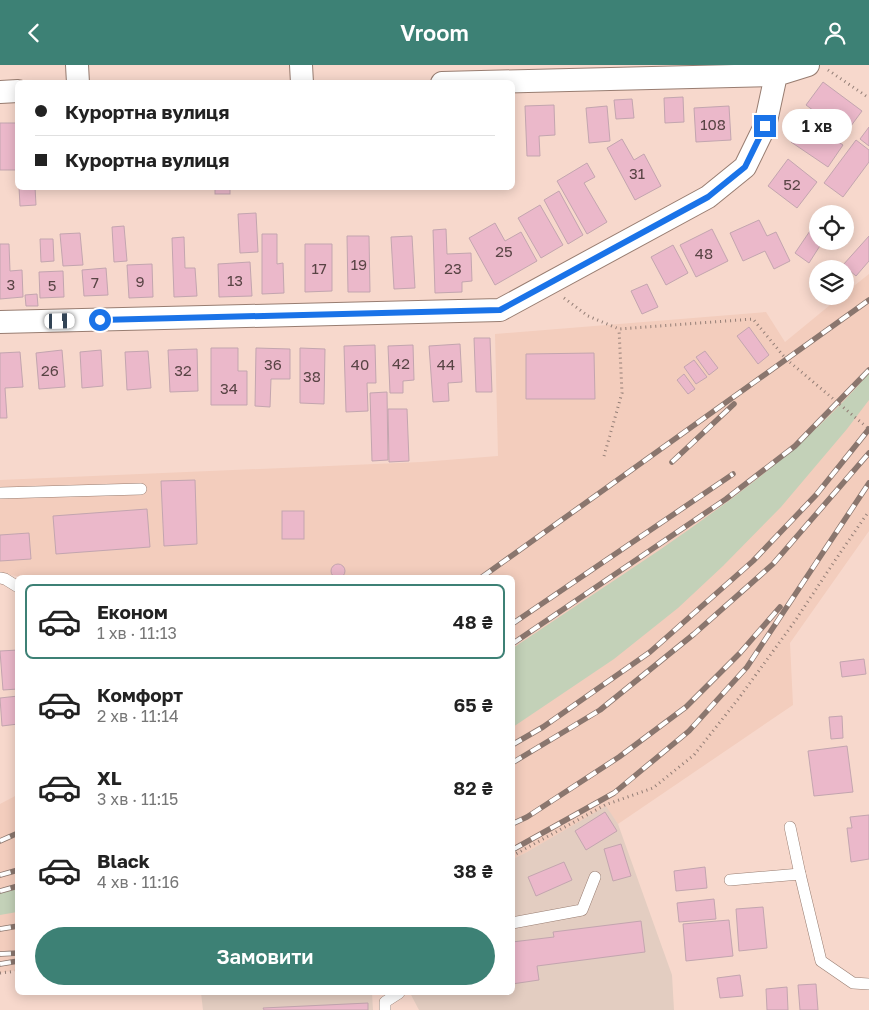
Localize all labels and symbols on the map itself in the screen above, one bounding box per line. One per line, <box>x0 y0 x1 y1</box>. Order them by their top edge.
callout: 1 хв <box>782 109 852 143</box>
house number: 108 <box>700 115 726 133</box>
route end <box>754 115 776 137</box>
house number: 31 <box>629 164 645 182</box>
house number: 52 <box>783 175 801 193</box>
house number: 25 <box>495 242 513 260</box>
house number: 48 <box>695 244 713 262</box>
house number: 19 <box>351 255 367 273</box>
house number: 17 <box>311 259 327 277</box>
house number: 23 <box>444 259 462 277</box>
house number: 13 <box>227 271 243 289</box>
house number: 9 <box>135 272 145 290</box>
house number: 7 <box>91 273 99 291</box>
house number: 3 <box>7 275 15 293</box>
house number: 5 <box>48 276 56 294</box>
route start <box>89 309 111 331</box>
car <box>44 313 75 329</box>
house number: 42 <box>392 354 410 372</box>
house number: 36 <box>264 355 282 373</box>
house number: 40 <box>351 355 369 373</box>
house number: 44 <box>437 355 455 373</box>
house number: 26 <box>41 361 59 379</box>
house number: 32 <box>174 361 192 379</box>
house number: 38 <box>303 367 321 385</box>
house number: 34 <box>220 379 238 397</box>

